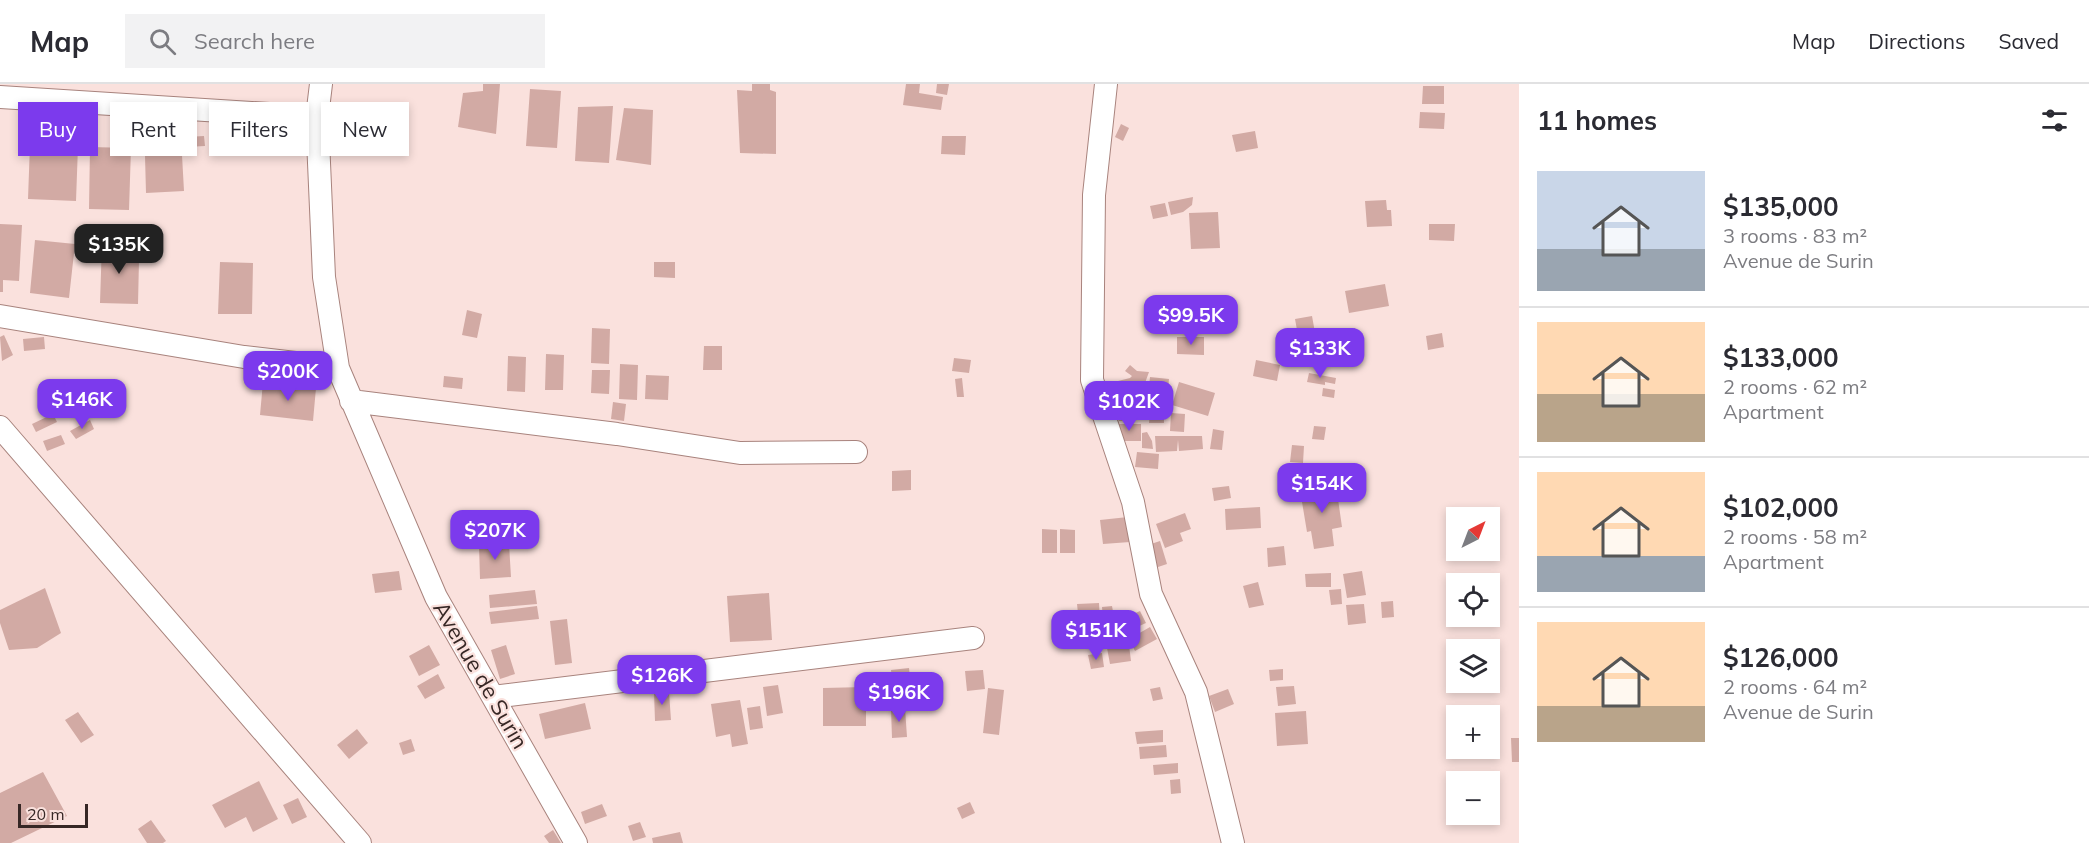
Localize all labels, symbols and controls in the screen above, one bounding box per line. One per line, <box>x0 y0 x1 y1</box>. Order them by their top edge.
search box <box>125 14 545 68</box>
text: Map <box>30 24 89 59</box>
icon: search <box>146 25 179 58</box>
text: Search here <box>194 27 315 55</box>
text: Map <box>1792 28 1835 54</box>
text: Directions <box>1868 28 1965 54</box>
text: Saved <box>1998 28 2059 54</box>
chip: Buy <box>18 102 98 156</box>
chip: Rent <box>110 102 197 156</box>
chip: Filters <box>209 102 309 156</box>
chip: New <box>321 102 409 156</box>
text: 11 homes <box>1537 104 1657 137</box>
icon: filters <box>2038 104 2071 137</box>
text: $135,000 <box>1723 190 1839 223</box>
icon: home <box>1585 195 1657 267</box>
text: 3 rooms · 83 m² <box>1723 223 1867 248</box>
pin: $135K <box>77 224 161 275</box>
text: $135K <box>88 231 150 256</box>
text: Avenue de Surin <box>1723 248 1874 273</box>
pin: $99.5K <box>1142 295 1240 346</box>
text: $99.5K <box>1158 302 1224 327</box>
pin: $133K <box>1278 328 1362 379</box>
text: $133K <box>1289 335 1351 360</box>
text: $133,000 <box>1723 341 1839 374</box>
icon: home <box>1585 346 1657 418</box>
pin: $200K <box>246 351 330 402</box>
text: $200K <box>257 358 319 383</box>
text: 2 rooms · 62 m² <box>1723 374 1867 399</box>
pin: $146K <box>40 379 124 430</box>
pin: $102K <box>1087 381 1171 432</box>
text: $146K <box>51 386 113 411</box>
text: $102K <box>1098 388 1160 413</box>
text: Apartment <box>1723 399 1824 424</box>
pin: $154K <box>1280 463 1364 514</box>
text: $154K <box>1291 470 1353 495</box>
text: $102,000 <box>1723 491 1839 524</box>
icon: home <box>1585 496 1657 568</box>
north arrow <box>1446 507 1500 561</box>
map controls <box>1446 507 1500 825</box>
pin: $207K <box>453 510 537 561</box>
text: $207K <box>464 517 526 542</box>
text: 2 rooms · 58 m² <box>1723 524 1867 549</box>
text: Apartment <box>1723 549 1824 574</box>
button: locate <box>1446 573 1500 627</box>
street label: Avenue de Surin <box>427 596 535 754</box>
pin: $151K <box>1054 610 1138 661</box>
text: $151K <box>1065 617 1127 642</box>
button: layers <box>1446 639 1500 693</box>
text: $126,000 <box>1723 641 1839 674</box>
icon: home <box>1585 646 1657 718</box>
pin: $126K <box>620 655 704 706</box>
text: $126K <box>631 662 693 687</box>
pin: $196K <box>857 672 941 723</box>
text: 2 rooms · 64 m² <box>1723 674 1867 699</box>
text: $196K <box>868 679 930 704</box>
text: Avenue de Surin <box>1723 699 1874 724</box>
button: + <box>1446 705 1500 759</box>
button: − <box>1446 771 1500 825</box>
scale bar <box>18 801 88 828</box>
text: 20 m <box>27 804 64 824</box>

